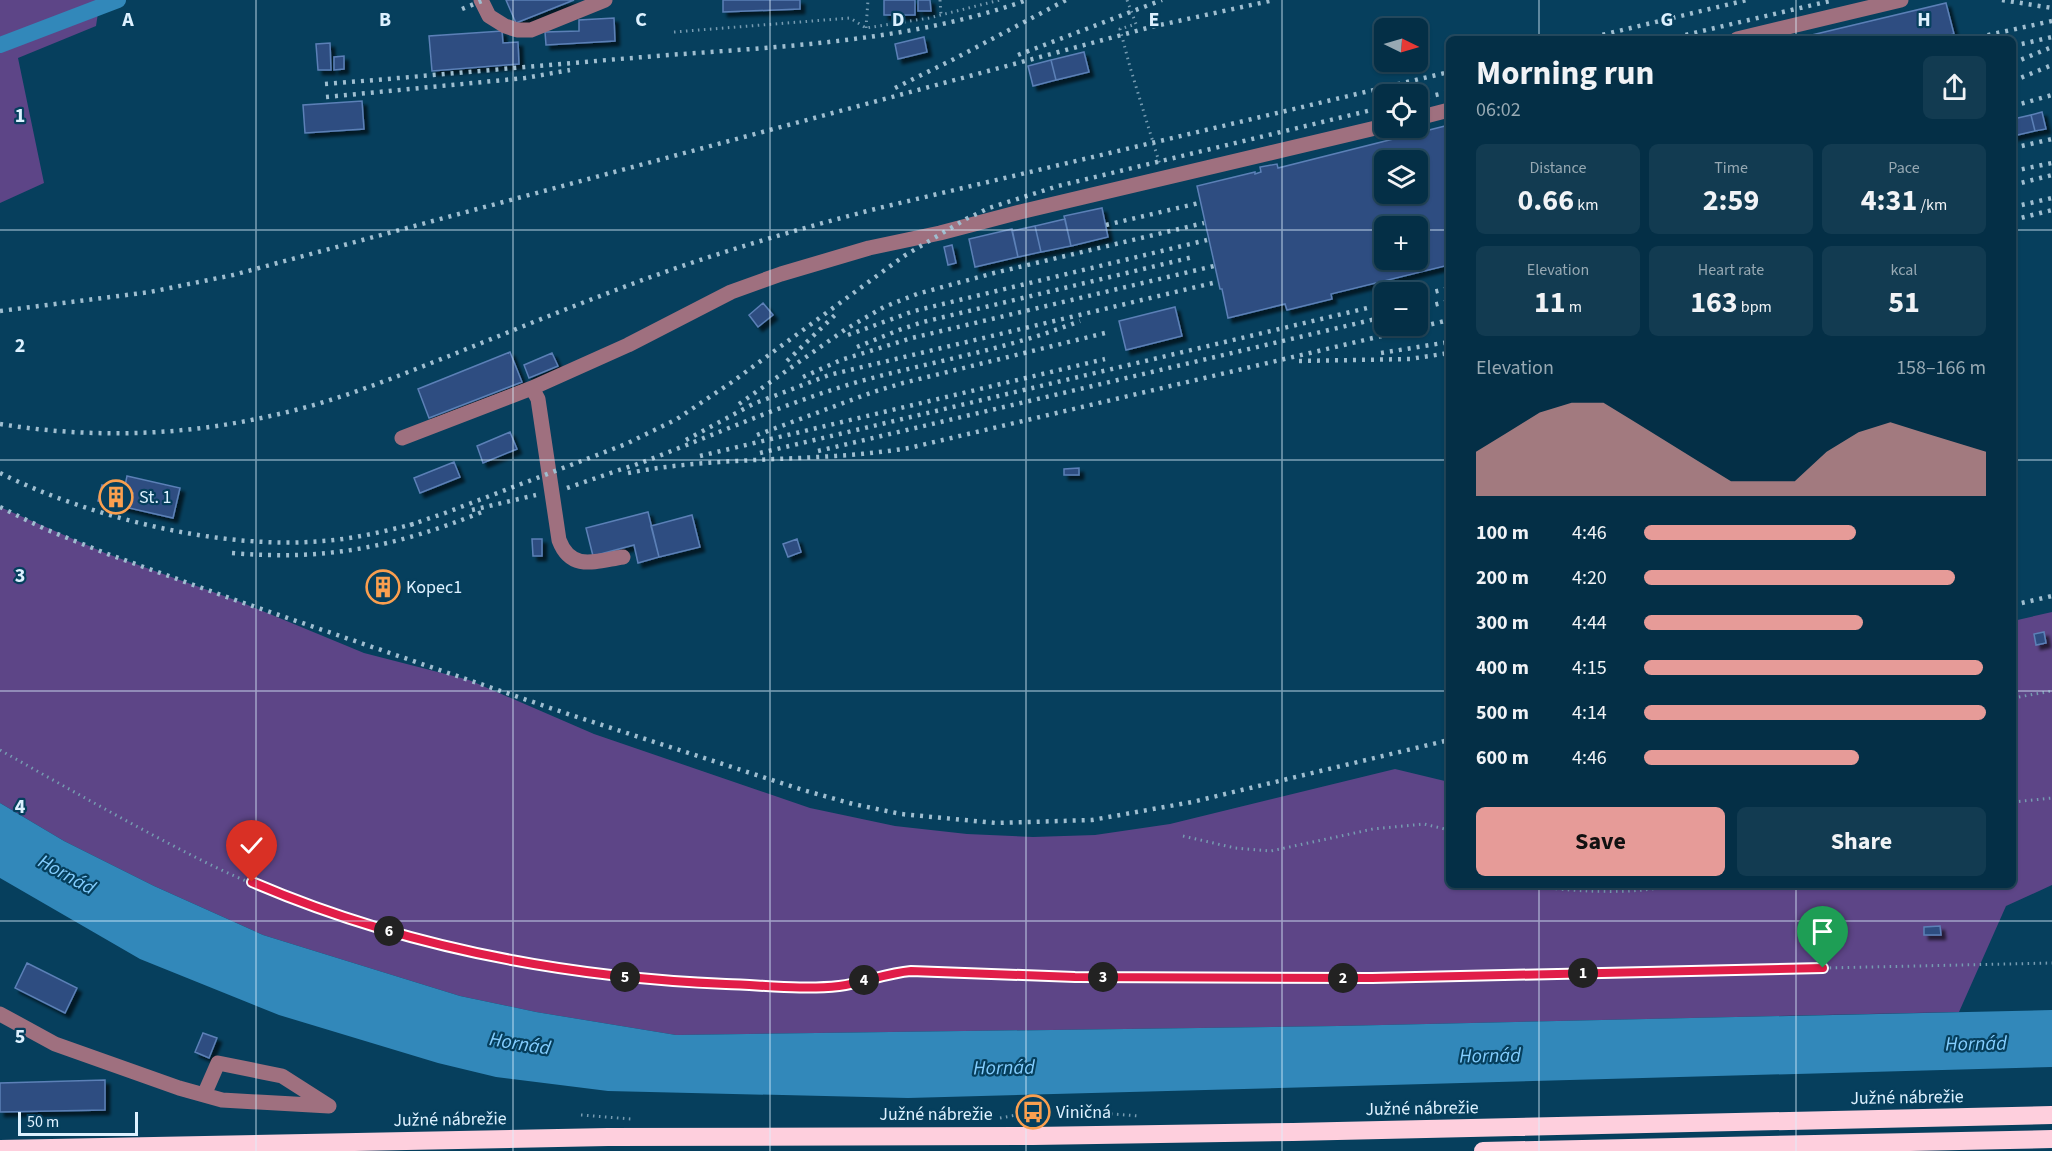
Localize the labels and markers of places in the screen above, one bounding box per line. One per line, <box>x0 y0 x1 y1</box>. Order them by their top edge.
building icon: St. 1 <box>98 479 134 515</box>
place label: St. 1 <box>139 485 171 510</box>
building icon: Kopec1 <box>365 569 401 605</box>
place label: Kopec1 <box>406 575 462 600</box>
pin <box>226 820 277 882</box>
pin <box>1797 906 1848 968</box>
pin: 6 <box>374 916 404 946</box>
pin: 1 <box>1568 958 1598 988</box>
pin: 5 <box>610 962 640 992</box>
pin: 3 <box>1088 962 1118 992</box>
pin: 2 <box>1328 963 1358 993</box>
pin: 4 <box>849 965 879 995</box>
bus stop icon: Viničná <box>1015 1094 1051 1130</box>
place label: Viničná <box>1056 1100 1111 1125</box>

